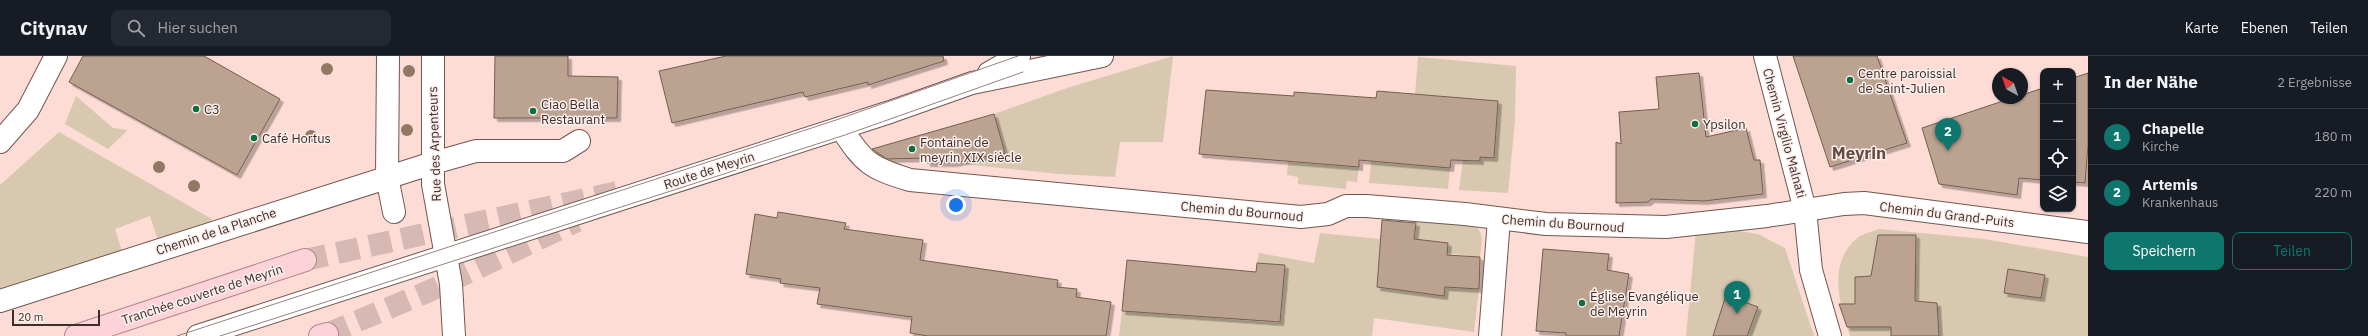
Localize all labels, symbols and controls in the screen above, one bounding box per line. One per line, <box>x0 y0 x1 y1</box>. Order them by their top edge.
search box <box>111 10 391 46</box>
text: Citynav <box>20 16 87 40</box>
icon: search <box>125 17 147 39</box>
text: Hier suchen <box>157 18 238 37</box>
text: Karte <box>2185 19 2219 37</box>
text: Ebenen <box>2241 19 2288 37</box>
text: Teilen <box>2310 19 2348 37</box>
place label: Centre paroissial de Saint-Julien <box>1858 65 1957 97</box>
street label: Chemin Virgilio Malnati <box>1759 66 1810 200</box>
north arrow <box>1992 68 2028 104</box>
map controls <box>2040 68 2076 212</box>
button: + <box>2040 68 2076 104</box>
text: In der Nähe <box>2104 71 2198 93</box>
text: 2 Ergebnisse <box>2277 74 2352 91</box>
marker: Centre paroissial de Saint-Julien <box>1845 75 1855 85</box>
street label: Rue des Arpenteurs <box>424 86 445 202</box>
place label: Ciao Bella Restaurant <box>541 96 605 128</box>
place label: C3 <box>204 101 220 118</box>
marker: C3 <box>191 104 201 114</box>
button: − <box>2040 104 2076 140</box>
marker: Ciao Bella Restaurant <box>528 106 538 116</box>
place label: Ypsilon <box>1703 116 1746 133</box>
pin: 2 <box>1935 118 1961 151</box>
marker: Ypsilon <box>1690 119 1700 129</box>
text: Chapelle <box>2142 119 2204 138</box>
text: 1 <box>2113 128 2121 145</box>
text: 180 m <box>2314 128 2352 145</box>
place label: Café Hortus <box>262 130 331 147</box>
marker: Café Hortus <box>249 133 259 143</box>
place label: Fontaine de meyrin XIX siècle <box>920 134 1022 166</box>
text: Kirche <box>2142 138 2179 155</box>
button: locate <box>2040 140 2076 176</box>
district label: Meyrin <box>1832 142 1886 164</box>
marker: Fontaine de meyrin XIX siècle <box>907 144 917 154</box>
street label: Route de Meyrin <box>661 148 757 193</box>
text: Artemis <box>2142 175 2198 194</box>
button: layers <box>2040 176 2076 212</box>
text: 2 <box>2113 184 2121 201</box>
text: 220 m <box>2314 184 2352 201</box>
text: Krankenhaus <box>2142 194 2218 211</box>
your location <box>946 195 966 215</box>
street label: Chemin du Bournoud <box>1180 198 1304 225</box>
street label: Chemin du Grand-Puits <box>1878 198 2015 231</box>
street label: Chemin de la Planche <box>154 204 279 259</box>
street label: Chemin du Bournoud <box>1501 211 1625 236</box>
button: Speichern <box>2104 232 2224 270</box>
button: Teilen <box>2232 232 2352 270</box>
street label: Tranchée couverte de Meyrin <box>119 260 285 329</box>
pin: 1 <box>1724 281 1750 314</box>
place label: Église Evangélique de Meyrin <box>1590 288 1699 320</box>
marker: Église Evangélique de Meyrin <box>1577 298 1587 308</box>
scale bar <box>12 308 100 327</box>
text: 20 m <box>18 310 43 324</box>

